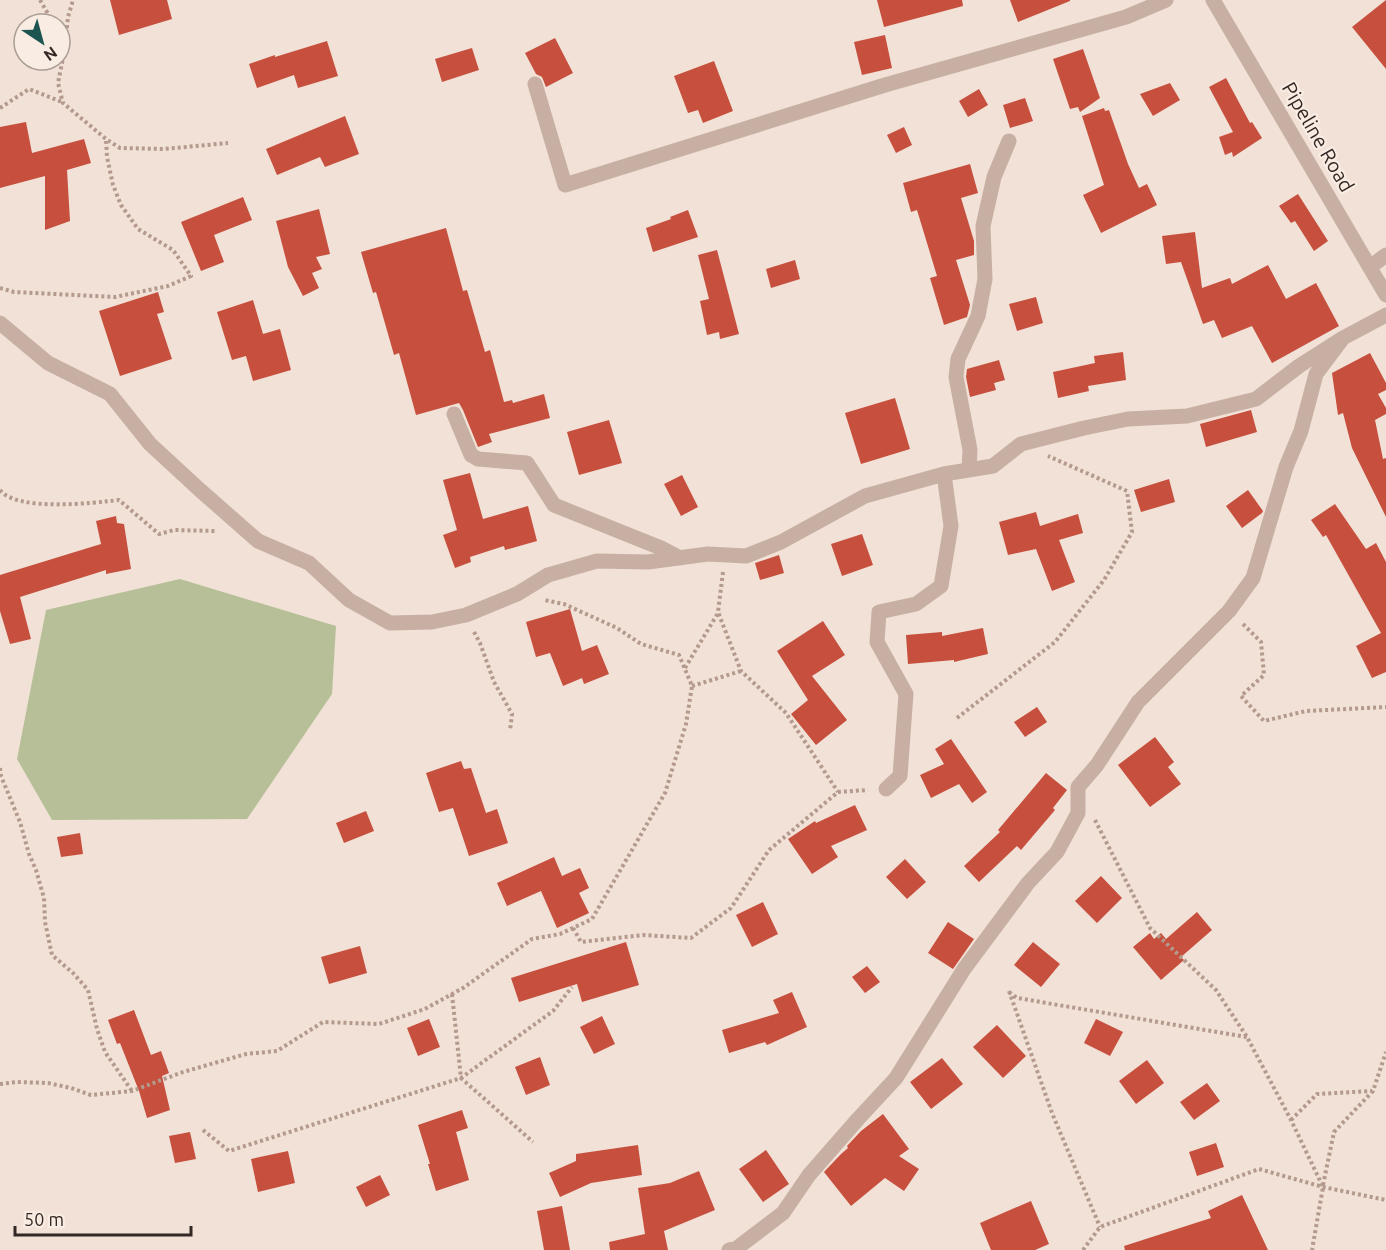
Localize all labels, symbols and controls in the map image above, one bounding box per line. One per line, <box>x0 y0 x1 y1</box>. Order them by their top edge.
north arrow <box>12 12 72 72</box>
text: N <box>41 43 61 65</box>
street label: Pipeline Road <box>1278 78 1359 196</box>
scale bar <box>15 1199 190 1237</box>
text: 50 m <box>24 1209 64 1229</box>

